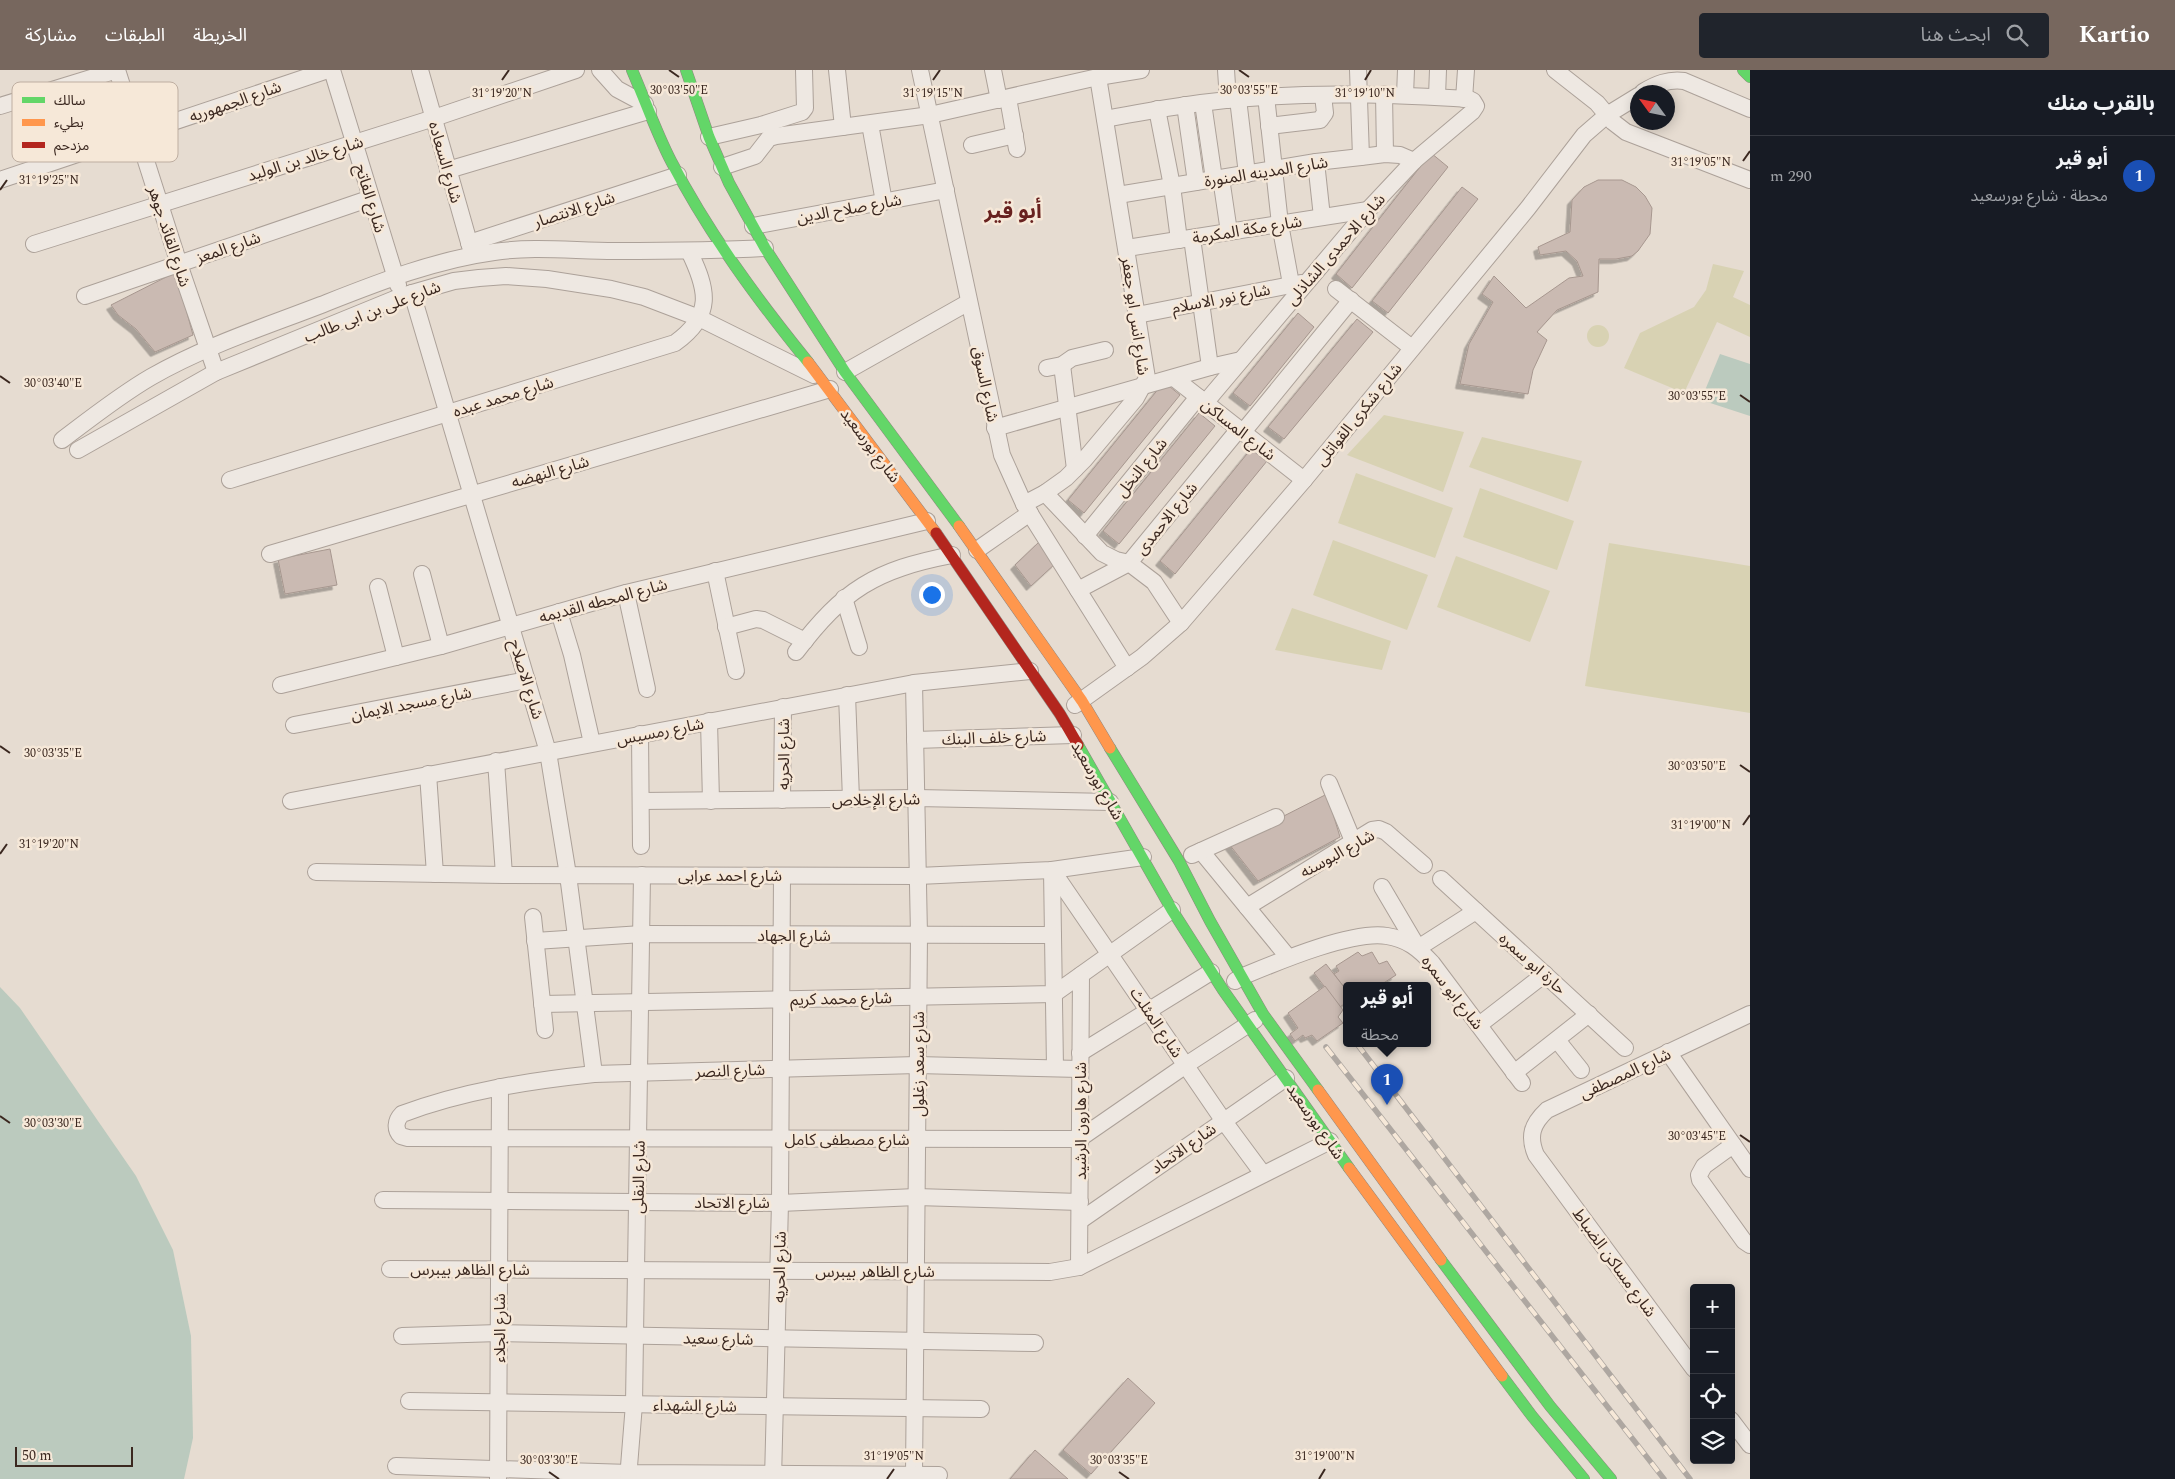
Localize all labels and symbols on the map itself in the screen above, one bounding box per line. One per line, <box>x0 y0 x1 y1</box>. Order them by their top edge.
street label: شارع الجمهوريه <box>186 75 285 129</box>
text: 30°03'50"E <box>650 81 708 100</box>
text: 30°03'55"E <box>1220 81 1278 100</box>
legend <box>12 82 178 162</box>
text: 31°19'20"N <box>472 84 532 103</box>
text: 31°19'15"N <box>903 84 963 103</box>
text: 31°19'10"N <box>1335 84 1395 103</box>
north arrow <box>1630 85 1675 130</box>
text: سالك <box>54 90 86 111</box>
text: بطيء <box>54 112 84 133</box>
street label: شارع السعاده <box>422 119 468 206</box>
street label: شارع خالد بن الوليد <box>244 130 366 188</box>
text: مزدحم <box>54 135 89 156</box>
street label: شارع المدينه المنورة <box>1203 150 1330 194</box>
text: 31°19'05"N <box>1671 153 1731 172</box>
street label: شارع الفاتح <box>348 161 392 236</box>
text: 31°19'25"N <box>19 171 79 190</box>
street label: شارع القائد جوهر <box>141 182 197 290</box>
street label: شارع الانتصار <box>530 186 618 235</box>
street label: شارع صلاح الدين <box>795 188 904 230</box>
street label: شارع الاحمدى الشاذلى <box>1280 188 1391 311</box>
district label: أبو قير <box>983 196 1042 228</box>
street label: شارع مكة المكرمة <box>1191 209 1304 251</box>
street label: شارع المعز <box>192 226 264 271</box>
street label: شارع انس ابو جعفر <box>1115 254 1155 377</box>
street label: شارع على بن ابى طالب <box>300 275 444 349</box>
street label: شارع نور الاسلام <box>1170 278 1273 320</box>
street label: شارع السوق <box>965 344 1005 424</box>
street label: شارع شكرى القواتلى <box>1309 358 1408 472</box>
street label: شارع محمد عبده <box>450 370 557 424</box>
text: 30°03'40"E <box>24 374 82 393</box>
text: 30°03'55"E <box>1668 387 1726 406</box>
street label: شارع المساكن <box>1196 393 1281 467</box>
street label: شارع بورسعيد <box>834 403 906 488</box>
street label: شارع النخل <box>1110 433 1173 503</box>
street label: شارع النهضه <box>509 449 592 494</box>
street label: شارع الاحمدى <box>1130 477 1204 560</box>
street label: شارع المحطه القديمه <box>536 572 670 630</box>
your location <box>919 582 945 608</box>
street label: شارع الاصلاح <box>502 636 550 722</box>
street label: شارع مسجد الايمان <box>349 680 474 727</box>
street label: شارع رمسيس <box>614 712 706 752</box>
street label: شارع الحريه <box>772 718 796 790</box>
street label: شارع خلف البنك <box>941 724 1047 752</box>
street label: شارع بورسعيد <box>1065 736 1129 825</box>
text: 30°03'35"E <box>24 744 82 763</box>
text: 30°03'50"E <box>1668 757 1726 776</box>
street label: شارع الإخلاص <box>832 787 920 813</box>
text: 31°19'00"N <box>1671 816 1731 835</box>
street label: شارع البوسنه <box>1296 823 1379 884</box>
text: 31°19'20"N <box>19 835 79 854</box>
street label: شارع احمد عرابى <box>678 864 782 888</box>
street label: شارع الجهاد <box>757 924 831 948</box>
street label: حارة ابو سمره <box>1493 927 1571 1001</box>
street label: شارع ابو سمره <box>1415 950 1489 1035</box>
street label: شارع المثلث <box>1124 982 1189 1063</box>
street label: شارع محمد كريم <box>790 986 892 1012</box>
street label: شارع سعد زغلول <box>907 1011 931 1117</box>
street label: شارع المصطفى <box>1576 1042 1675 1106</box>
street label: شارع النصر <box>694 1058 766 1084</box>
street label: شارع هارون الرشيد <box>1069 1062 1093 1180</box>
pin: 1 <box>1371 1064 1403 1105</box>
street label: شارع بورسعيد <box>1280 1079 1350 1164</box>
text: 30°03'30"E <box>24 1114 82 1133</box>
street label: شارع الاتحاد <box>1146 1117 1221 1180</box>
text: 30°03'45"E <box>1668 1127 1726 1146</box>
street label: شارع مصطفى كامل <box>784 1128 910 1152</box>
street label: شارع النقلى <box>626 1140 652 1214</box>
street label: شارع الاتحاد <box>694 1191 770 1215</box>
street label: شارع مساكن الضباط <box>1566 1203 1662 1322</box>
street label: شارع الحريه <box>767 1231 793 1303</box>
street label: شارع الظاهر بيبرس <box>410 1258 530 1282</box>
street label: شارع الظاهر بيبرس <box>815 1260 935 1284</box>
street label: شارع الجلاء <box>488 1293 512 1363</box>
street label: شارع سعيد <box>683 1326 753 1352</box>
street label: شارع الشهداء <box>653 1393 737 1419</box>
scale bar <box>15 1444 132 1467</box>
text: 31°19'05"N <box>864 1447 924 1466</box>
text: 31°19'00"N <box>1295 1447 1355 1466</box>
text: 30°03'30"E <box>520 1451 578 1470</box>
text: 30°03'35"E <box>1090 1451 1148 1470</box>

